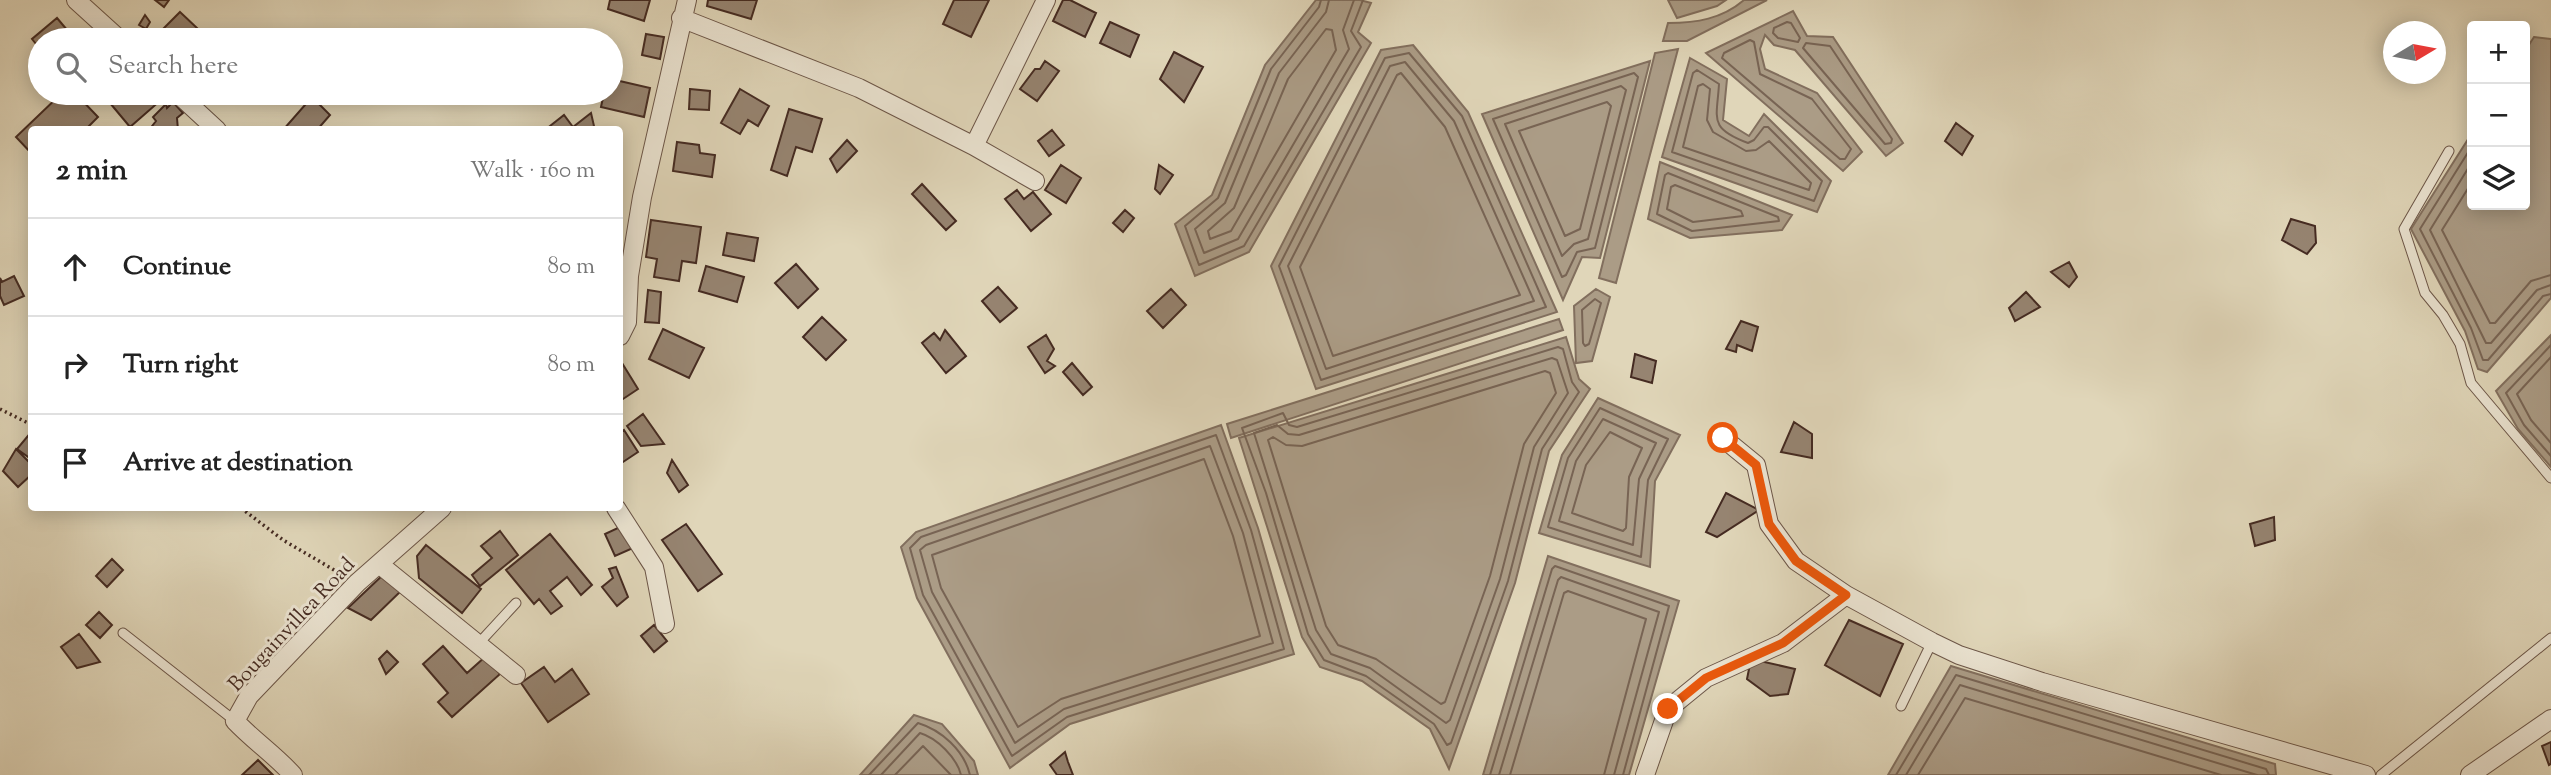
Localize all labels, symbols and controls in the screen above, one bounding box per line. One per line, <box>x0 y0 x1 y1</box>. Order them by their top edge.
north arrow <box>2383 21 2446 84</box>
map controls <box>2467 21 2530 210</box>
button: + <box>2467 21 2530 84</box>
search box <box>28 28 623 105</box>
icon: search <box>52 48 90 86</box>
text: Search here <box>108 48 238 85</box>
button: − <box>2467 84 2530 147</box>
button: layers <box>2467 147 2530 210</box>
text: 2 min <box>56 150 128 193</box>
text: Walk · 160 m <box>470 155 595 188</box>
icon: ahead <box>56 248 94 286</box>
text: Continue <box>123 249 231 286</box>
text: 80 m <box>547 251 595 284</box>
icon: right <box>56 346 94 384</box>
text: Turn right <box>123 347 238 384</box>
text: 80 m <box>547 349 595 382</box>
route start <box>1707 422 1738 453</box>
icon: arrive <box>56 444 94 482</box>
text: Arrive at destination <box>123 445 353 482</box>
street label: Bougainvillea Road <box>222 551 363 699</box>
route end <box>1652 693 1683 724</box>

